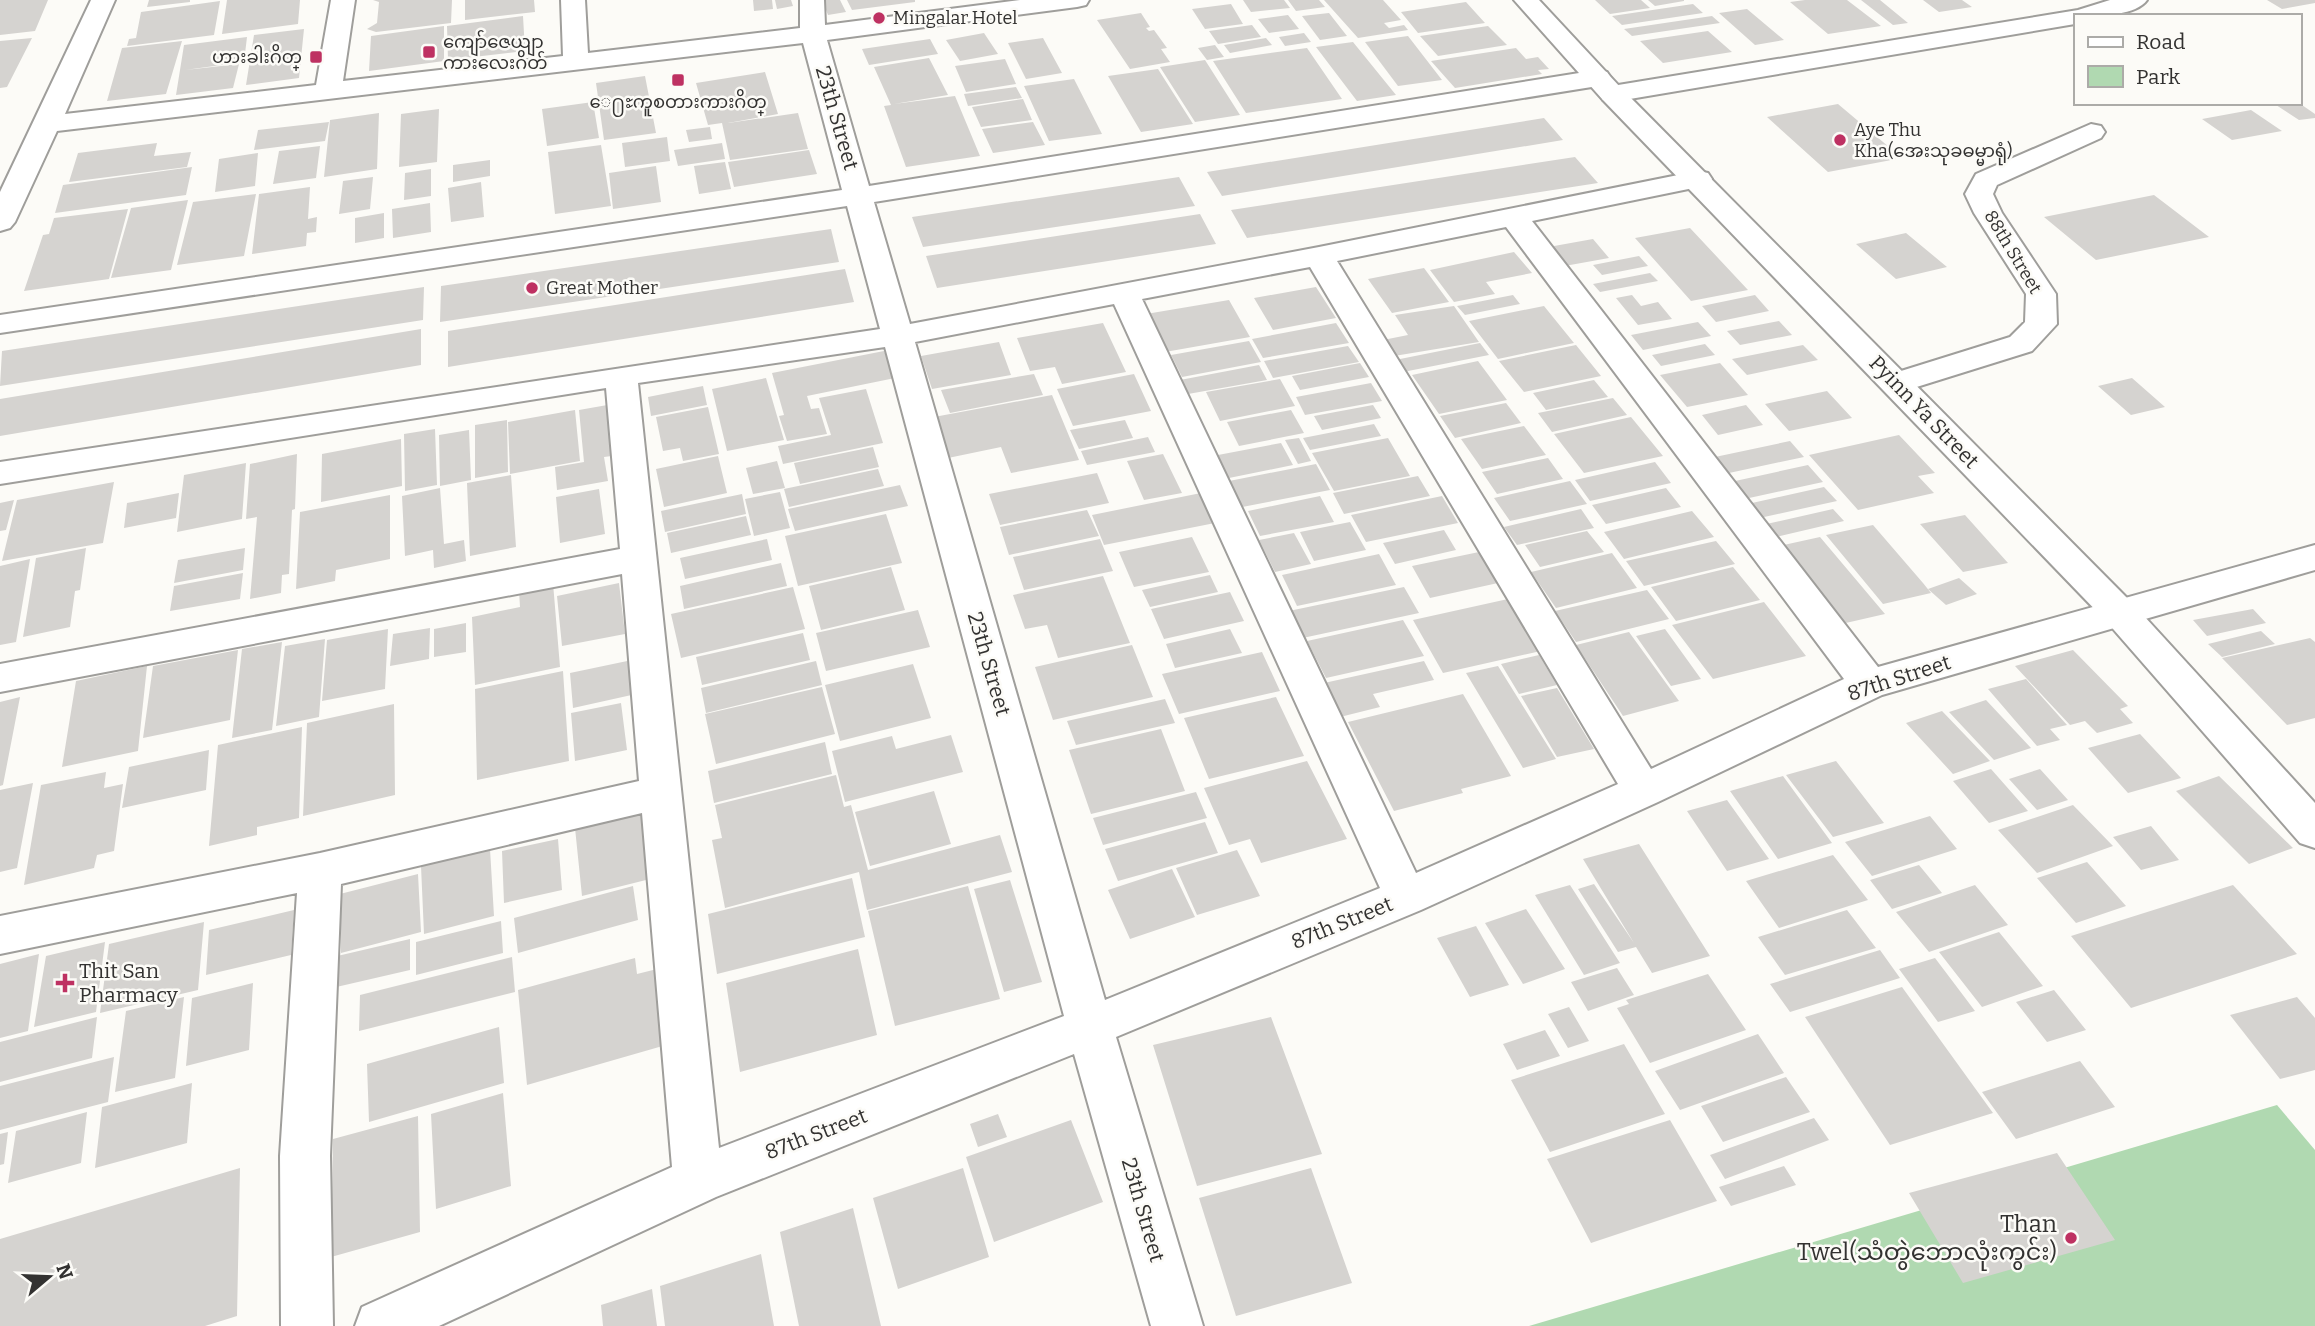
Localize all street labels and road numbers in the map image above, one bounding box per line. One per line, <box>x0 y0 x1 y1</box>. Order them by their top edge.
street label: 23th Street <box>810 63 864 173</box>
street label: 88th Street <box>1980 206 2047 298</box>
street label: Pyinn Ya Street <box>1864 350 1985 474</box>
street label: 23th Street <box>962 609 1016 719</box>
street label: 87th Street <box>1844 649 1954 707</box>
street label: 87th Street <box>1287 891 1397 955</box>
street label: 87th Street <box>761 1103 871 1165</box>
street label: 23th Street <box>1116 1155 1170 1265</box>

